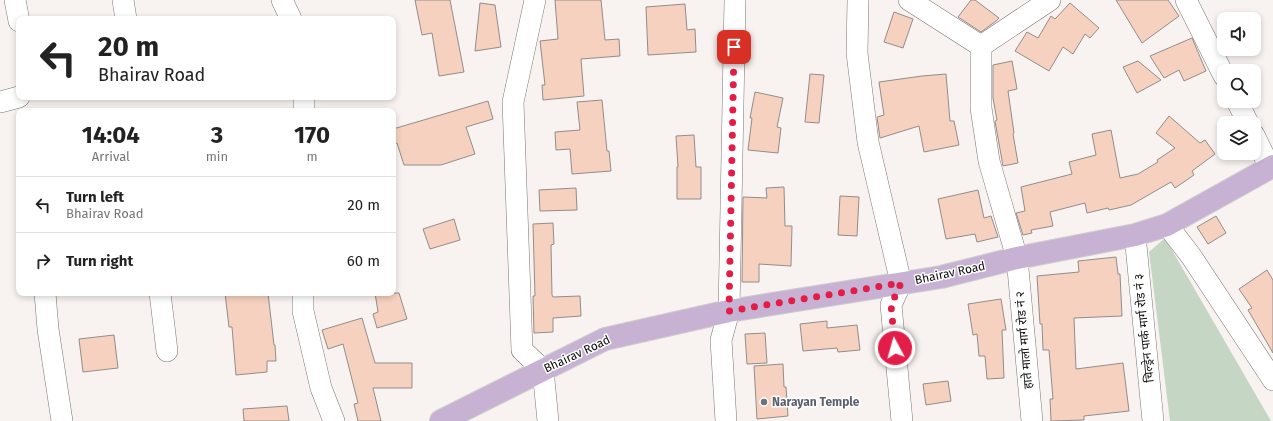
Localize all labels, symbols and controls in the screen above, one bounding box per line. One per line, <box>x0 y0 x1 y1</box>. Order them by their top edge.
map controls <box>1217 12 1261 160</box>
button: sound <box>1217 12 1261 56</box>
text: 20 m <box>98 30 159 63</box>
pin <box>717 30 751 64</box>
icon: left <box>32 32 84 84</box>
icon: arrive <box>723 36 745 58</box>
text: Bhairav Road <box>98 64 205 86</box>
button: search <box>1217 64 1261 108</box>
button: layers <box>1217 116 1261 160</box>
text: 14:04 <box>82 121 140 149</box>
text: 3 <box>211 121 223 149</box>
text: 170 <box>294 121 330 149</box>
text: Arrival <box>92 149 130 164</box>
text: min <box>206 149 228 164</box>
text: m <box>306 149 318 164</box>
text: Turn left <box>66 188 124 206</box>
icon: left <box>32 194 54 216</box>
text: 20 m <box>347 196 380 214</box>
text: Bhairav Road <box>66 206 144 221</box>
icon: right <box>32 250 54 272</box>
text: Turn right <box>66 252 133 270</box>
text: 60 m <box>347 252 380 270</box>
street label: Bhairav Road <box>914 259 986 287</box>
street label: चिल्ड्रेन पार्क मार्ग रोड नं ३ <box>1130 273 1157 383</box>
street label: हाते मालो मार्ग रोड नं २ <box>1012 291 1035 390</box>
position arrow <box>874 327 916 369</box>
street label: Bhairav Road <box>542 333 612 375</box>
place label: Narayan Temple <box>772 395 860 409</box>
marker: Narayan Temple <box>759 397 769 407</box>

